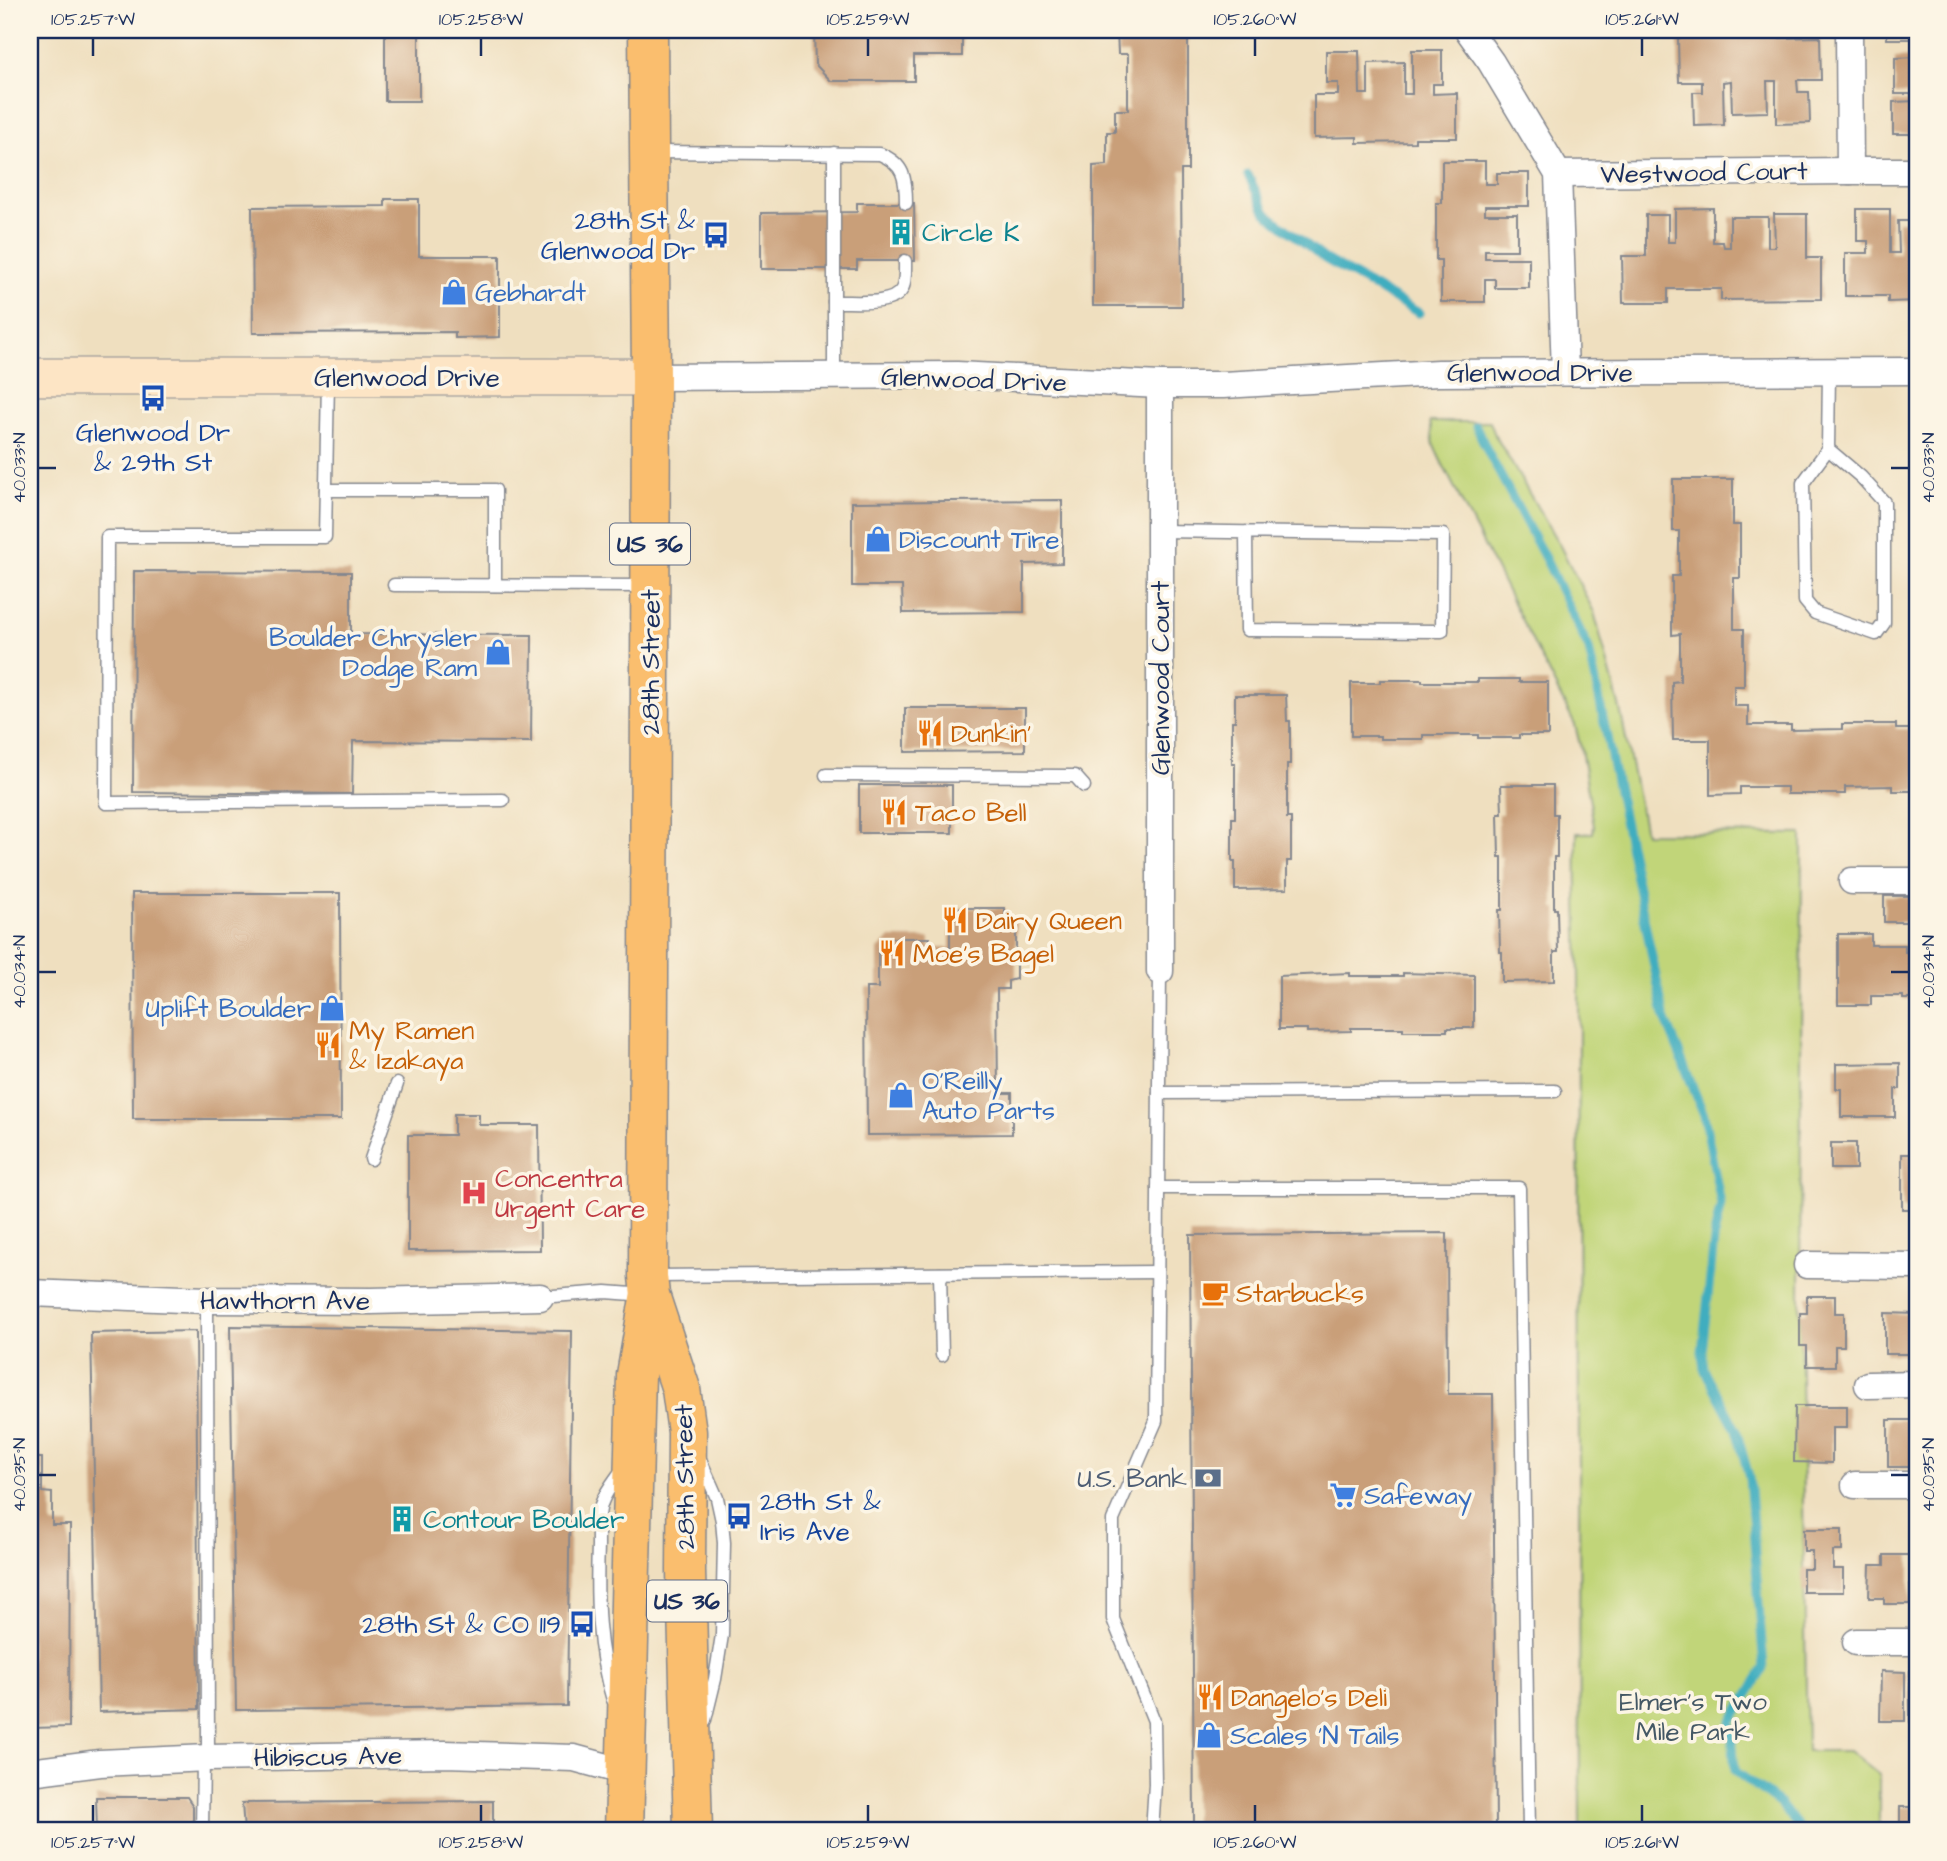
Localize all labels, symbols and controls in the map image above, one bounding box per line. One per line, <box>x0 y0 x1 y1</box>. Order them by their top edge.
text: 105.257°W <box>51 7 135 32</box>
text: 105.258°W <box>439 7 523 32</box>
text: 105.259°W <box>826 7 910 32</box>
text: 105.260°W <box>1214 7 1296 32</box>
text: 105.261°W <box>1605 7 1679 32</box>
street label: Westwood Court <box>1600 153 1808 193</box>
place label: 28th St & Glenwood Dr <box>541 203 696 269</box>
place label: Circle K <box>922 215 1020 251</box>
building icon: Circle K <box>886 217 916 247</box>
bus stop icon: 28th St & Glenwood Dr <box>701 220 731 250</box>
place label: Gebhardt <box>475 275 586 311</box>
shop icon: Gebhardt <box>439 277 469 307</box>
street label: Glenwood Drive <box>1447 355 1633 391</box>
street label: Glenwood Drive <box>880 359 1067 401</box>
street label: Glenwood Drive <box>314 360 500 396</box>
bus stop icon: Glenwood Dr & 29th St <box>138 383 168 413</box>
place label: Glenwood Dr & 29th St <box>76 415 230 481</box>
text: 40.033°N <box>7 432 32 504</box>
text: 40.033°N <box>1916 432 1941 504</box>
place label: Discount Tire <box>899 522 1060 558</box>
road number: US 36 <box>610 524 690 564</box>
shop icon: Discount Tire <box>863 524 893 554</box>
street label: Glenwood Court <box>1143 580 1179 775</box>
street label: 28th Street <box>633 589 669 735</box>
place label: Boulder Chrysler Dodge Ram <box>269 620 478 688</box>
shop icon: Boulder Chrysler Dodge Ram <box>483 637 513 667</box>
place label: Dunkin' <box>951 716 1031 752</box>
restaurant icon: Dunkin' <box>915 718 945 748</box>
place label: Taco Bell <box>915 795 1027 831</box>
restaurant icon: Taco Bell <box>879 797 909 827</box>
place label: Dairy Queen <box>976 903 1122 941</box>
restaurant icon: Dairy Queen <box>940 905 970 935</box>
text: 40.034°N <box>7 935 32 1009</box>
text: 40.034°N <box>1916 935 1941 1009</box>
place label: Moe's Bagel <box>913 936 1054 974</box>
restaurant icon: Moe's Bagel <box>877 938 907 968</box>
place label: Uplift Boulder <box>145 991 311 1027</box>
shop icon: Uplift Boulder <box>317 993 347 1023</box>
place label: My Ramen & Izakaya <box>349 1013 474 1081</box>
restaurant icon: My Ramen & Izakaya <box>313 1030 343 1060</box>
place label: O'Reilly Auto Parts <box>922 1063 1055 1129</box>
shop icon: O'Reilly Auto Parts <box>886 1080 916 1110</box>
place label: Concentra Urgent Care <box>495 1161 645 1229</box>
hospital icon: Concentra Urgent Care <box>459 1178 489 1208</box>
place label: Starbucks <box>1236 1276 1364 1312</box>
cafe icon: Starbucks <box>1200 1278 1230 1308</box>
street label: Hawthorn Ave <box>200 1283 370 1319</box>
street label: 28th Street <box>666 1403 704 1550</box>
text: 40.035°N <box>7 1438 32 1512</box>
text: 40.035°N <box>1916 1438 1941 1512</box>
place label: U.S. Bank <box>1077 1461 1187 1497</box>
bank icon: U.S. Bank <box>1193 1463 1223 1493</box>
place label: Safeway <box>1364 1478 1472 1516</box>
supermarket icon: Safeway <box>1328 1480 1358 1510</box>
place label: 28th St & Iris Ave <box>760 1484 881 1550</box>
bus stop icon: 28th St & Iris Ave <box>724 1501 754 1531</box>
place label: Contour Boulder <box>423 1502 624 1538</box>
building icon: Contour Boulder <box>387 1504 417 1534</box>
road number: US 36 <box>647 1581 727 1622</box>
place label: 28th St & CO 119 <box>362 1607 561 1643</box>
bus stop icon: 28th St & CO 119 <box>567 1609 597 1639</box>
place label: Dangelo's Deli <box>1231 1680 1387 1718</box>
restaurant icon: Dangelo's Deli <box>1195 1682 1225 1712</box>
park label: Elmer's Two Mile Park <box>1619 1684 1767 1750</box>
place label: Scales 'N Tails <box>1230 1718 1399 1754</box>
shop icon: Scales 'N Tails <box>1194 1720 1224 1750</box>
street label: Hibiscus Ave <box>253 1738 403 1776</box>
text: 105.257°W <box>51 1830 135 1855</box>
text: 105.258°W <box>439 1830 523 1855</box>
text: 105.259°W <box>826 1830 910 1855</box>
text: 105.260°W <box>1214 1830 1296 1855</box>
text: 105.261°W <box>1605 1830 1679 1855</box>

